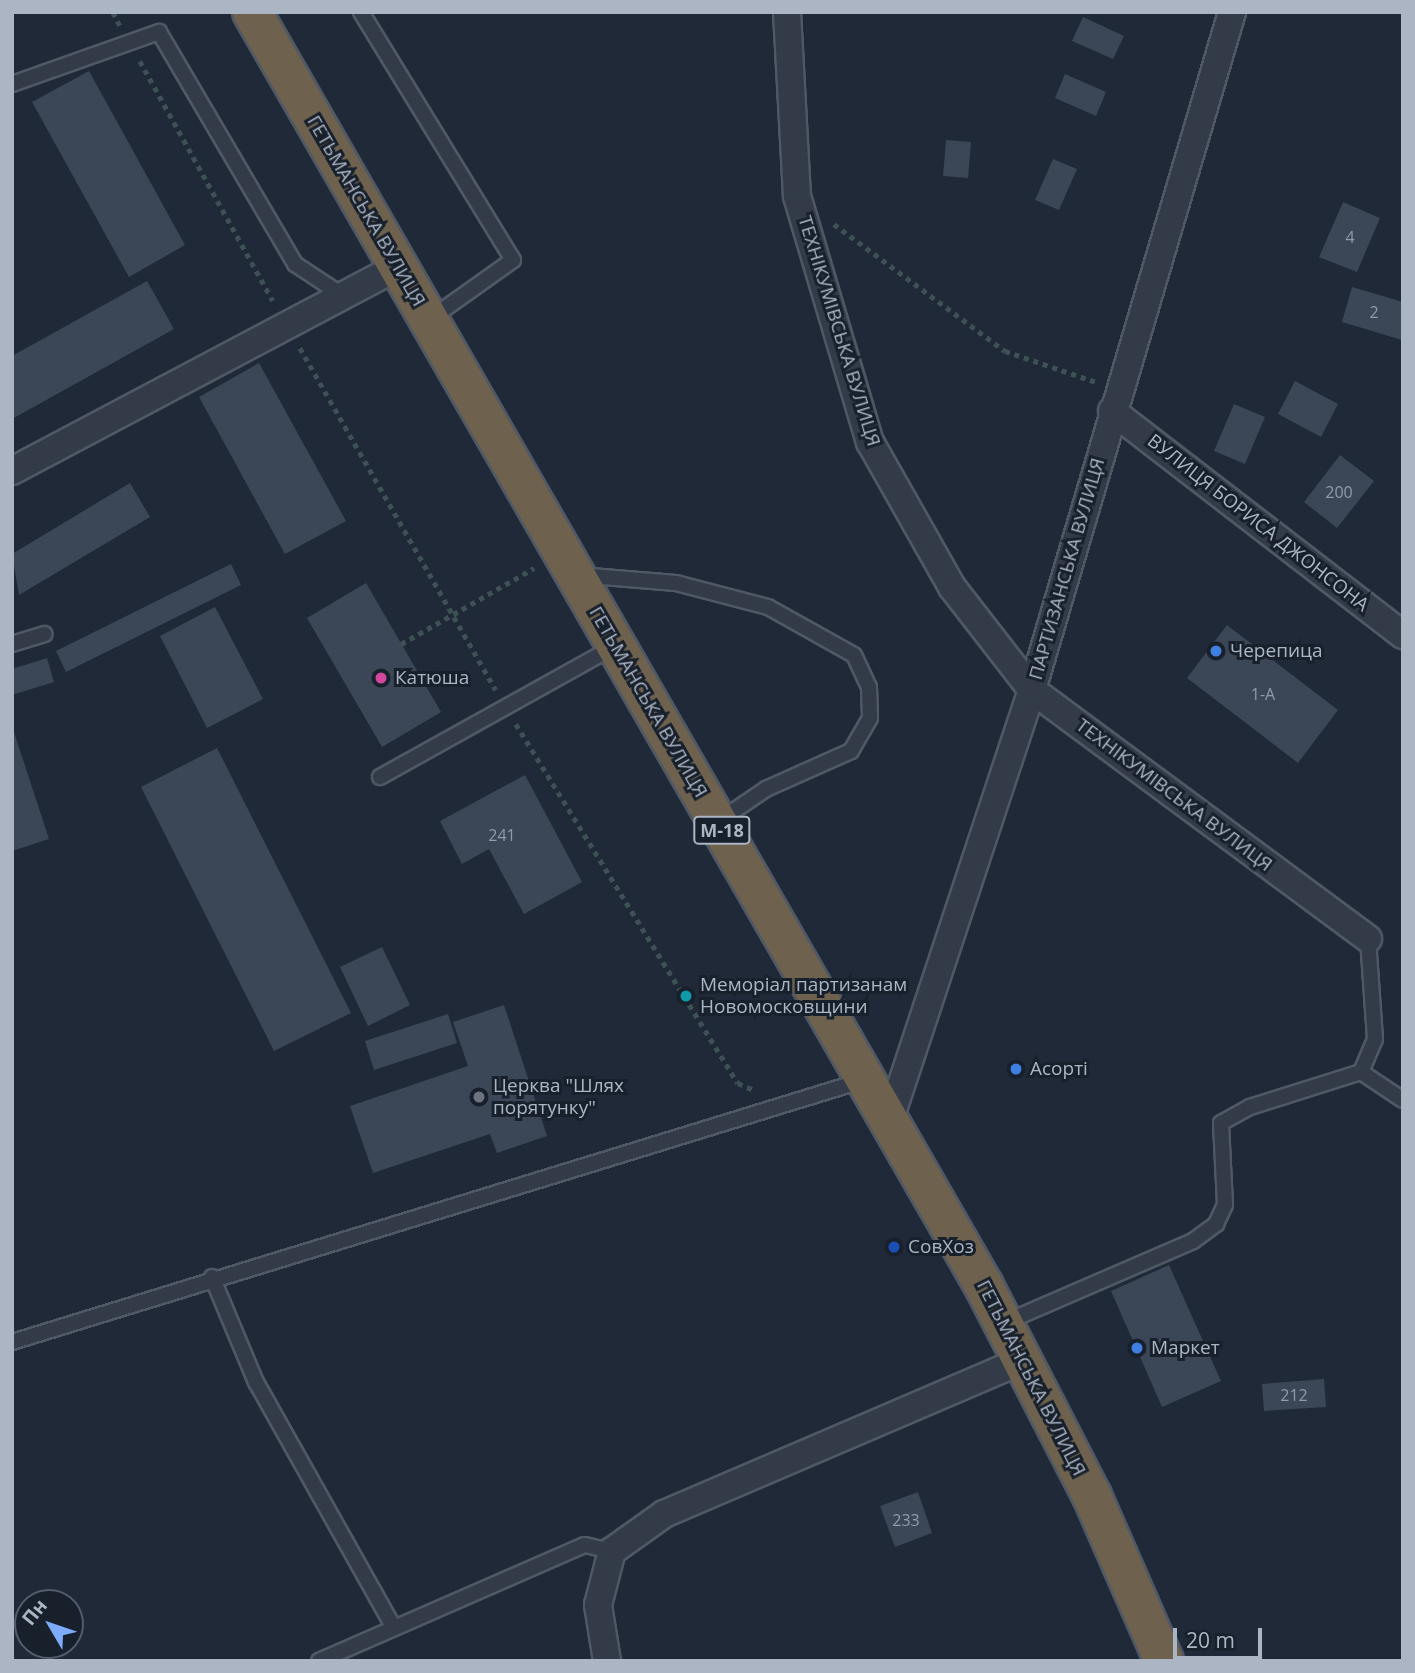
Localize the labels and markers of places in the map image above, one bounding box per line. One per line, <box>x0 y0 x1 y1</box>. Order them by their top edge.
place label: Черепица <box>1230 640 1322 662</box>
marker: Черепица <box>1208 643 1224 659</box>
place label: Катюша <box>395 667 469 689</box>
marker: Катюша <box>373 670 389 686</box>
place label: Меморіал партизанам Новомосковщини <box>700 974 907 1018</box>
marker: Меморіал партизанам Новомосковщини <box>678 988 694 1004</box>
place label: Асорті <box>1030 1058 1088 1080</box>
marker: Асорті <box>1008 1061 1024 1077</box>
place label: Церква "Шлях порятунку" <box>493 1075 624 1119</box>
marker: Церква "Шлях порятунку" <box>471 1089 487 1105</box>
place label: СовХоз <box>908 1236 974 1258</box>
marker: СовХоз <box>886 1239 902 1255</box>
place label: Маркет <box>1151 1337 1220 1359</box>
marker: Маркет <box>1129 1340 1145 1356</box>

